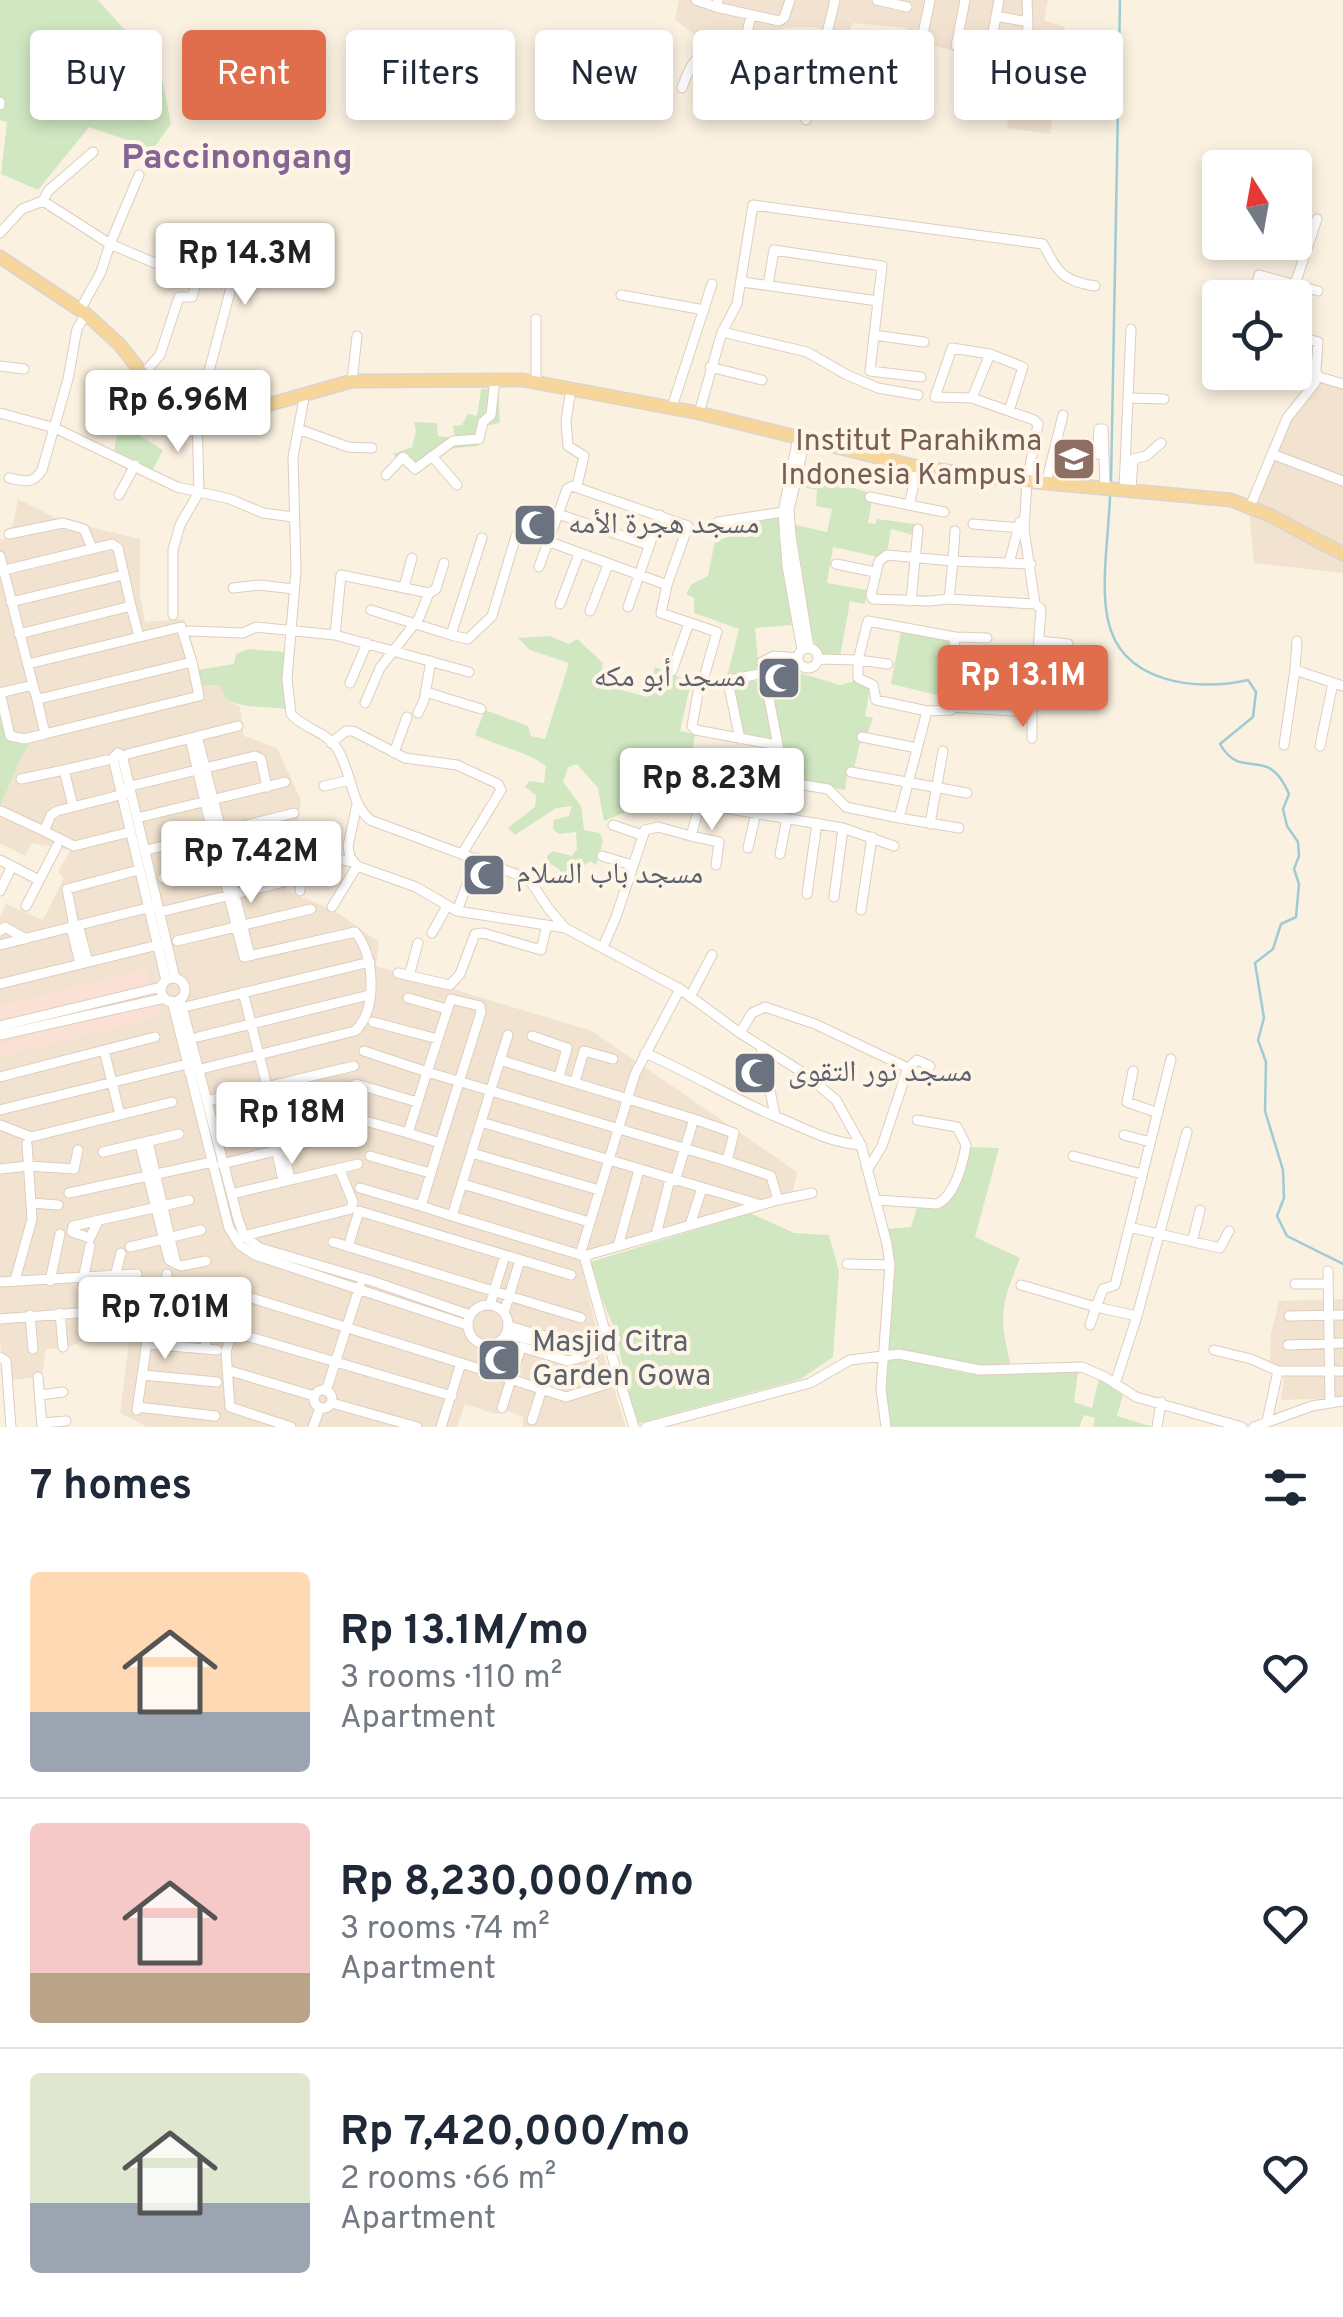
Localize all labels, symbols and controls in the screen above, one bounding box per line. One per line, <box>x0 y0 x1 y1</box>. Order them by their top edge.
chip: Buy <box>30 30 162 120</box>
chip: Rent <box>182 30 326 120</box>
chip: Filters <box>346 30 515 120</box>
chip: New <box>535 30 673 120</box>
chip: Apartment <box>693 30 934 120</box>
chip: House <box>954 30 1123 120</box>
district label: Paccinongang <box>121 137 353 181</box>
north arrow <box>1202 150 1312 260</box>
map controls <box>1202 150 1312 390</box>
pin: Rp 14.3M <box>142 223 348 308</box>
text: Rp 14.3M <box>178 235 312 275</box>
button: locate <box>1202 280 1312 390</box>
pin: Rp 6.96M <box>75 370 281 455</box>
text: Rp 6.96M <box>107 382 249 422</box>
place label: Institut Parahikma Indonesia Kampus I <box>780 424 1042 495</box>
school or university icon: Institut Parahikma Indonesia Kampus I <box>1051 436 1097 482</box>
mosque icon: مسجد هجرة الأمه <box>512 502 558 548</box>
place label: مسجد هجرة الأمه <box>568 507 759 544</box>
pin: Rp 13.1M <box>920 645 1126 730</box>
mosque icon: مسجد أبو مكه <box>756 655 802 701</box>
place label: مسجد أبو مكه <box>594 657 746 697</box>
text: Rp 13.1M <box>960 657 1086 697</box>
pin: Rp 8.23M <box>609 748 815 833</box>
text: Rp 8.23M <box>642 760 782 800</box>
pin: Rp 7.42M <box>148 821 354 906</box>
text: Rp 7.42M <box>183 833 319 873</box>
mosque icon: مسجد باب السلام <box>461 852 507 898</box>
place label: مسجد باب السلام <box>516 857 703 894</box>
mosque icon: مسجد نور التقوى <box>732 1050 778 1096</box>
place label: مسجد نور التقوى <box>788 1055 972 1092</box>
pin: Rp 18M <box>211 1082 373 1167</box>
text: Rp 18M <box>238 1094 346 1134</box>
pin: Rp 7.01M <box>62 1277 268 1362</box>
text: Rp 7.01M <box>100 1289 230 1329</box>
place label: Masjid Citra Garden Gowa <box>532 1325 711 1396</box>
mosque icon: Masjid Citra Garden Gowa <box>476 1337 522 1383</box>
icon: filters <box>1258 1460 1313 1515</box>
text: 7 homes <box>30 1461 192 1514</box>
text: Rp 13.1M/mo <box>340 1606 588 1659</box>
icon: home <box>110 1612 230 1732</box>
icon: heart <box>1258 1645 1313 1700</box>
text: 3 rooms · 110 m² <box>340 1659 562 1699</box>
text: Apartment <box>340 1699 496 1739</box>
text: Rp 8,230,000/mo <box>340 1857 694 1910</box>
icon: home <box>110 1863 230 1983</box>
icon: heart <box>1258 1896 1313 1951</box>
text: 3 rooms · 74 m² <box>340 1910 550 1950</box>
text: Apartment <box>340 1950 496 1990</box>
text: Rp 7,420,000/mo <box>340 2107 690 2160</box>
icon: home <box>110 2113 230 2233</box>
icon: heart <box>1258 2146 1313 2201</box>
text: 2 rooms · 66 m² <box>340 2160 556 2200</box>
text: Apartment <box>340 2200 496 2240</box>

